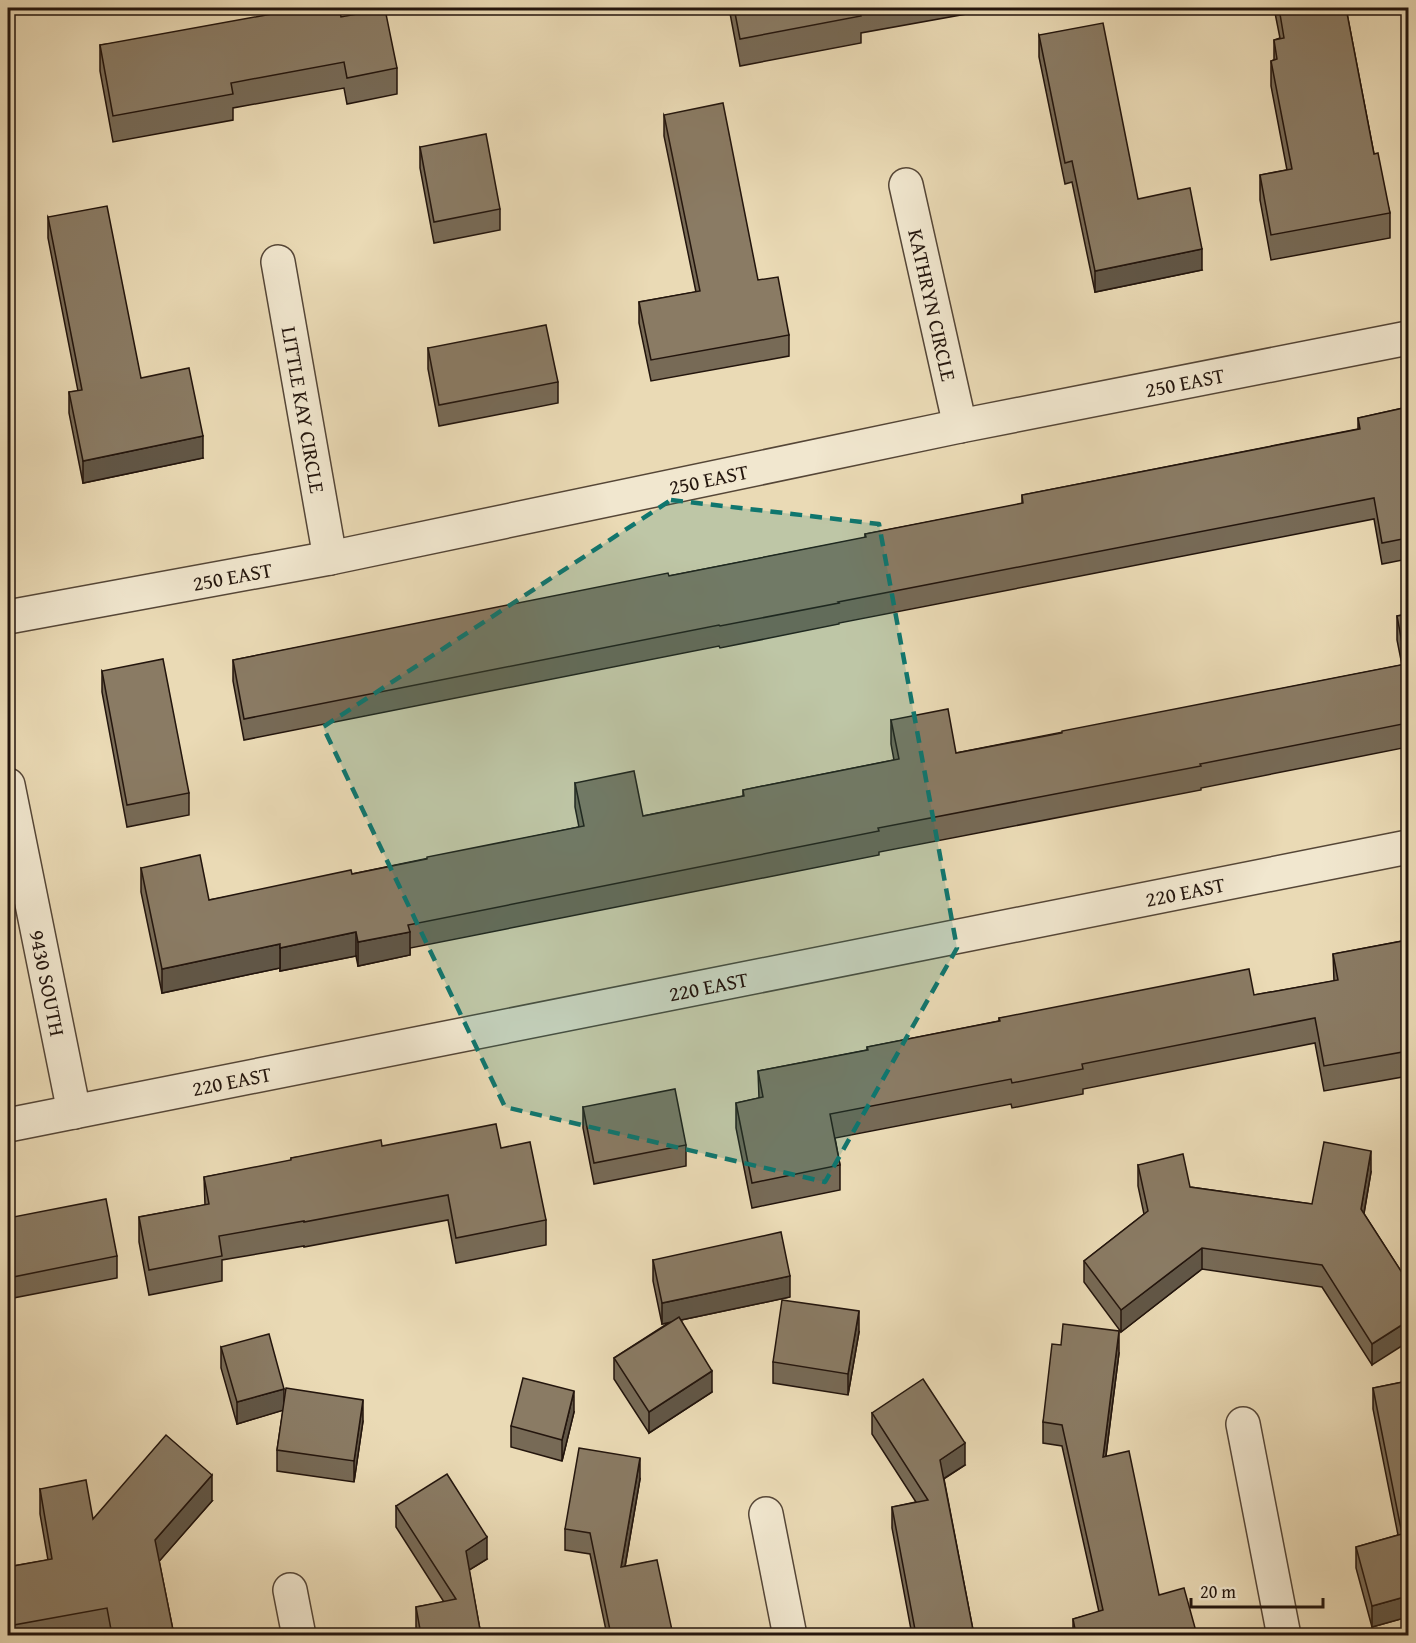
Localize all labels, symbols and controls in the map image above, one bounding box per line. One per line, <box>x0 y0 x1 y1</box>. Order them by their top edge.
street label: KATHRYN CIRCLE <box>901 226 965 385</box>
street label: LITTLE KAY CIRCLE <box>274 324 334 496</box>
street label: 250 EAST <box>1142 359 1227 405</box>
street label: 250 EAST <box>666 455 751 502</box>
street label: 250 EAST <box>190 553 275 598</box>
street label: 220 EAST <box>1143 868 1228 914</box>
street label: 9430 SOUTH <box>22 927 74 1039</box>
street label: 220 EAST <box>666 963 751 1009</box>
street label: 220 EAST <box>189 1058 274 1104</box>
scale bar <box>1191 1571 1323 1609</box>
text: 20 m <box>1200 1578 1236 1605</box>

